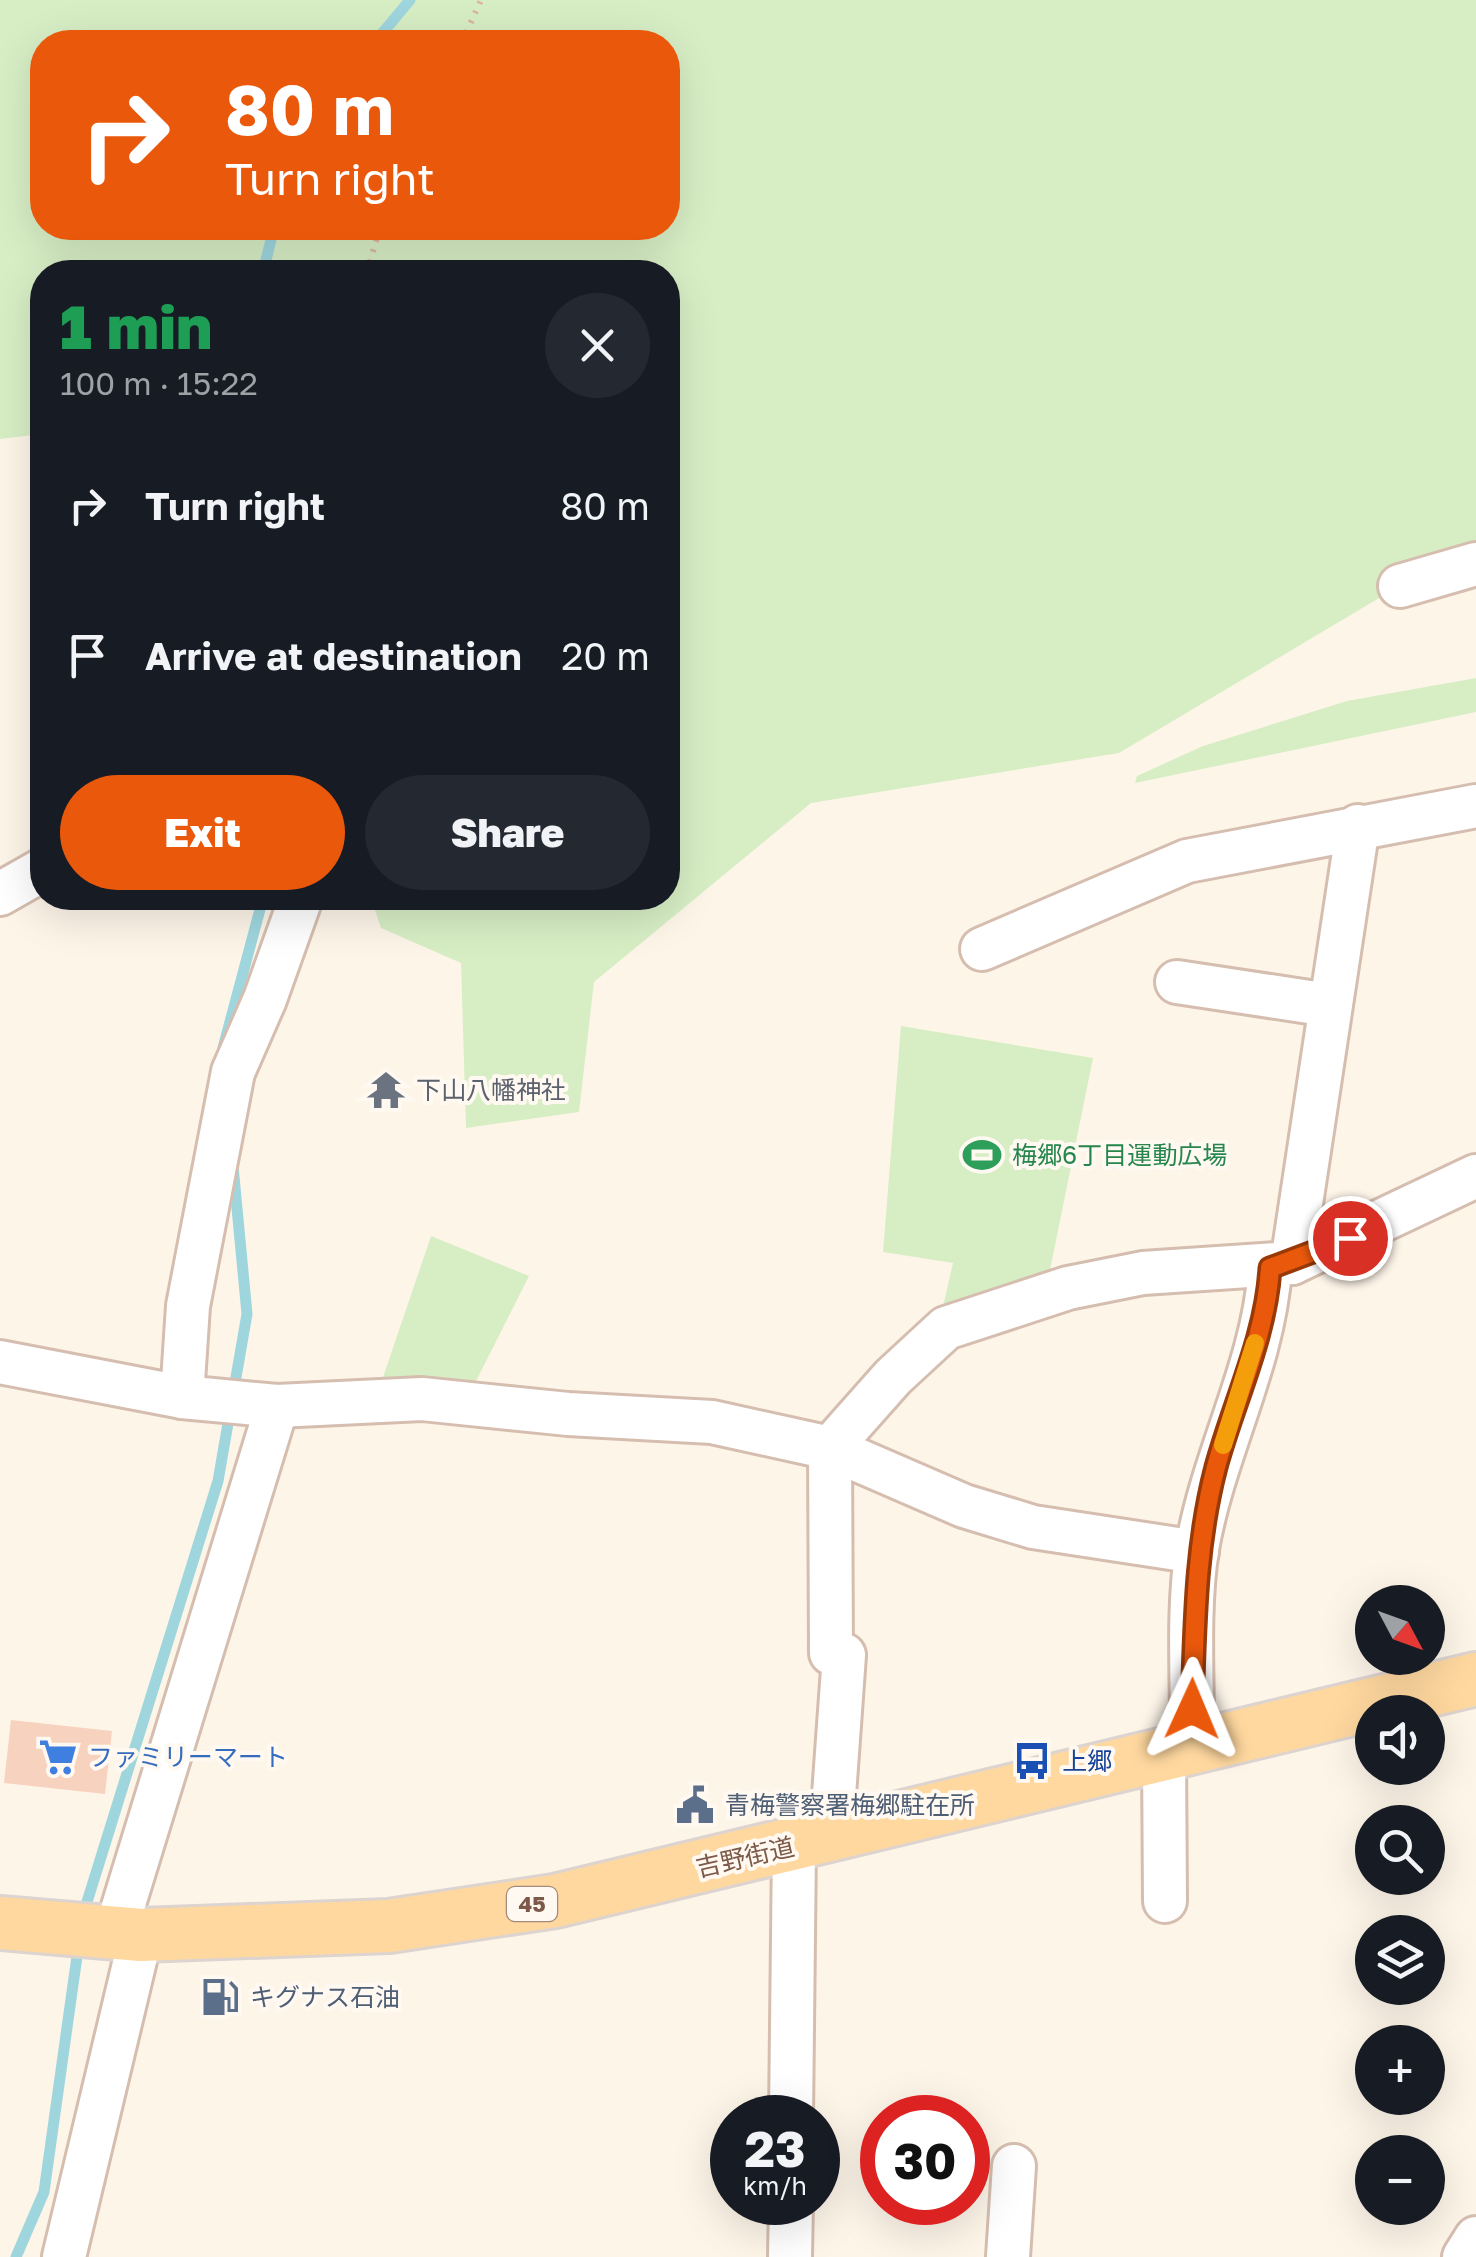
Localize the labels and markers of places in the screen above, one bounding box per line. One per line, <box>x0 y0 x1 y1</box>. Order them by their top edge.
temple icon: 下山八幡神社 <box>365 1069 407 1111</box>
place label: 下山八幡神社 <box>416 1074 566 1105</box>
sports icon: 梅郷6丁目運動広場 <box>961 1134 1003 1176</box>
place label: 梅郷6丁目運動広場 <box>1012 1139 1227 1170</box>
pin <box>1308 1196 1393 1281</box>
supermarket icon: ファミリーマート <box>37 1736 79 1778</box>
bus stop icon: 上郷 <box>1011 1740 1053 1782</box>
place label: ファミリーマート <box>88 1741 288 1772</box>
place label: 上郷 <box>1062 1745 1112 1776</box>
public building icon: 青梅警察署梅郷駐在所 <box>674 1784 716 1826</box>
place label: 青梅警察署梅郷駐在所 <box>725 1789 975 1820</box>
fuel station icon: キグナス石油 <box>199 1976 241 2018</box>
place label: キグナス石油 <box>250 1981 400 2012</box>

